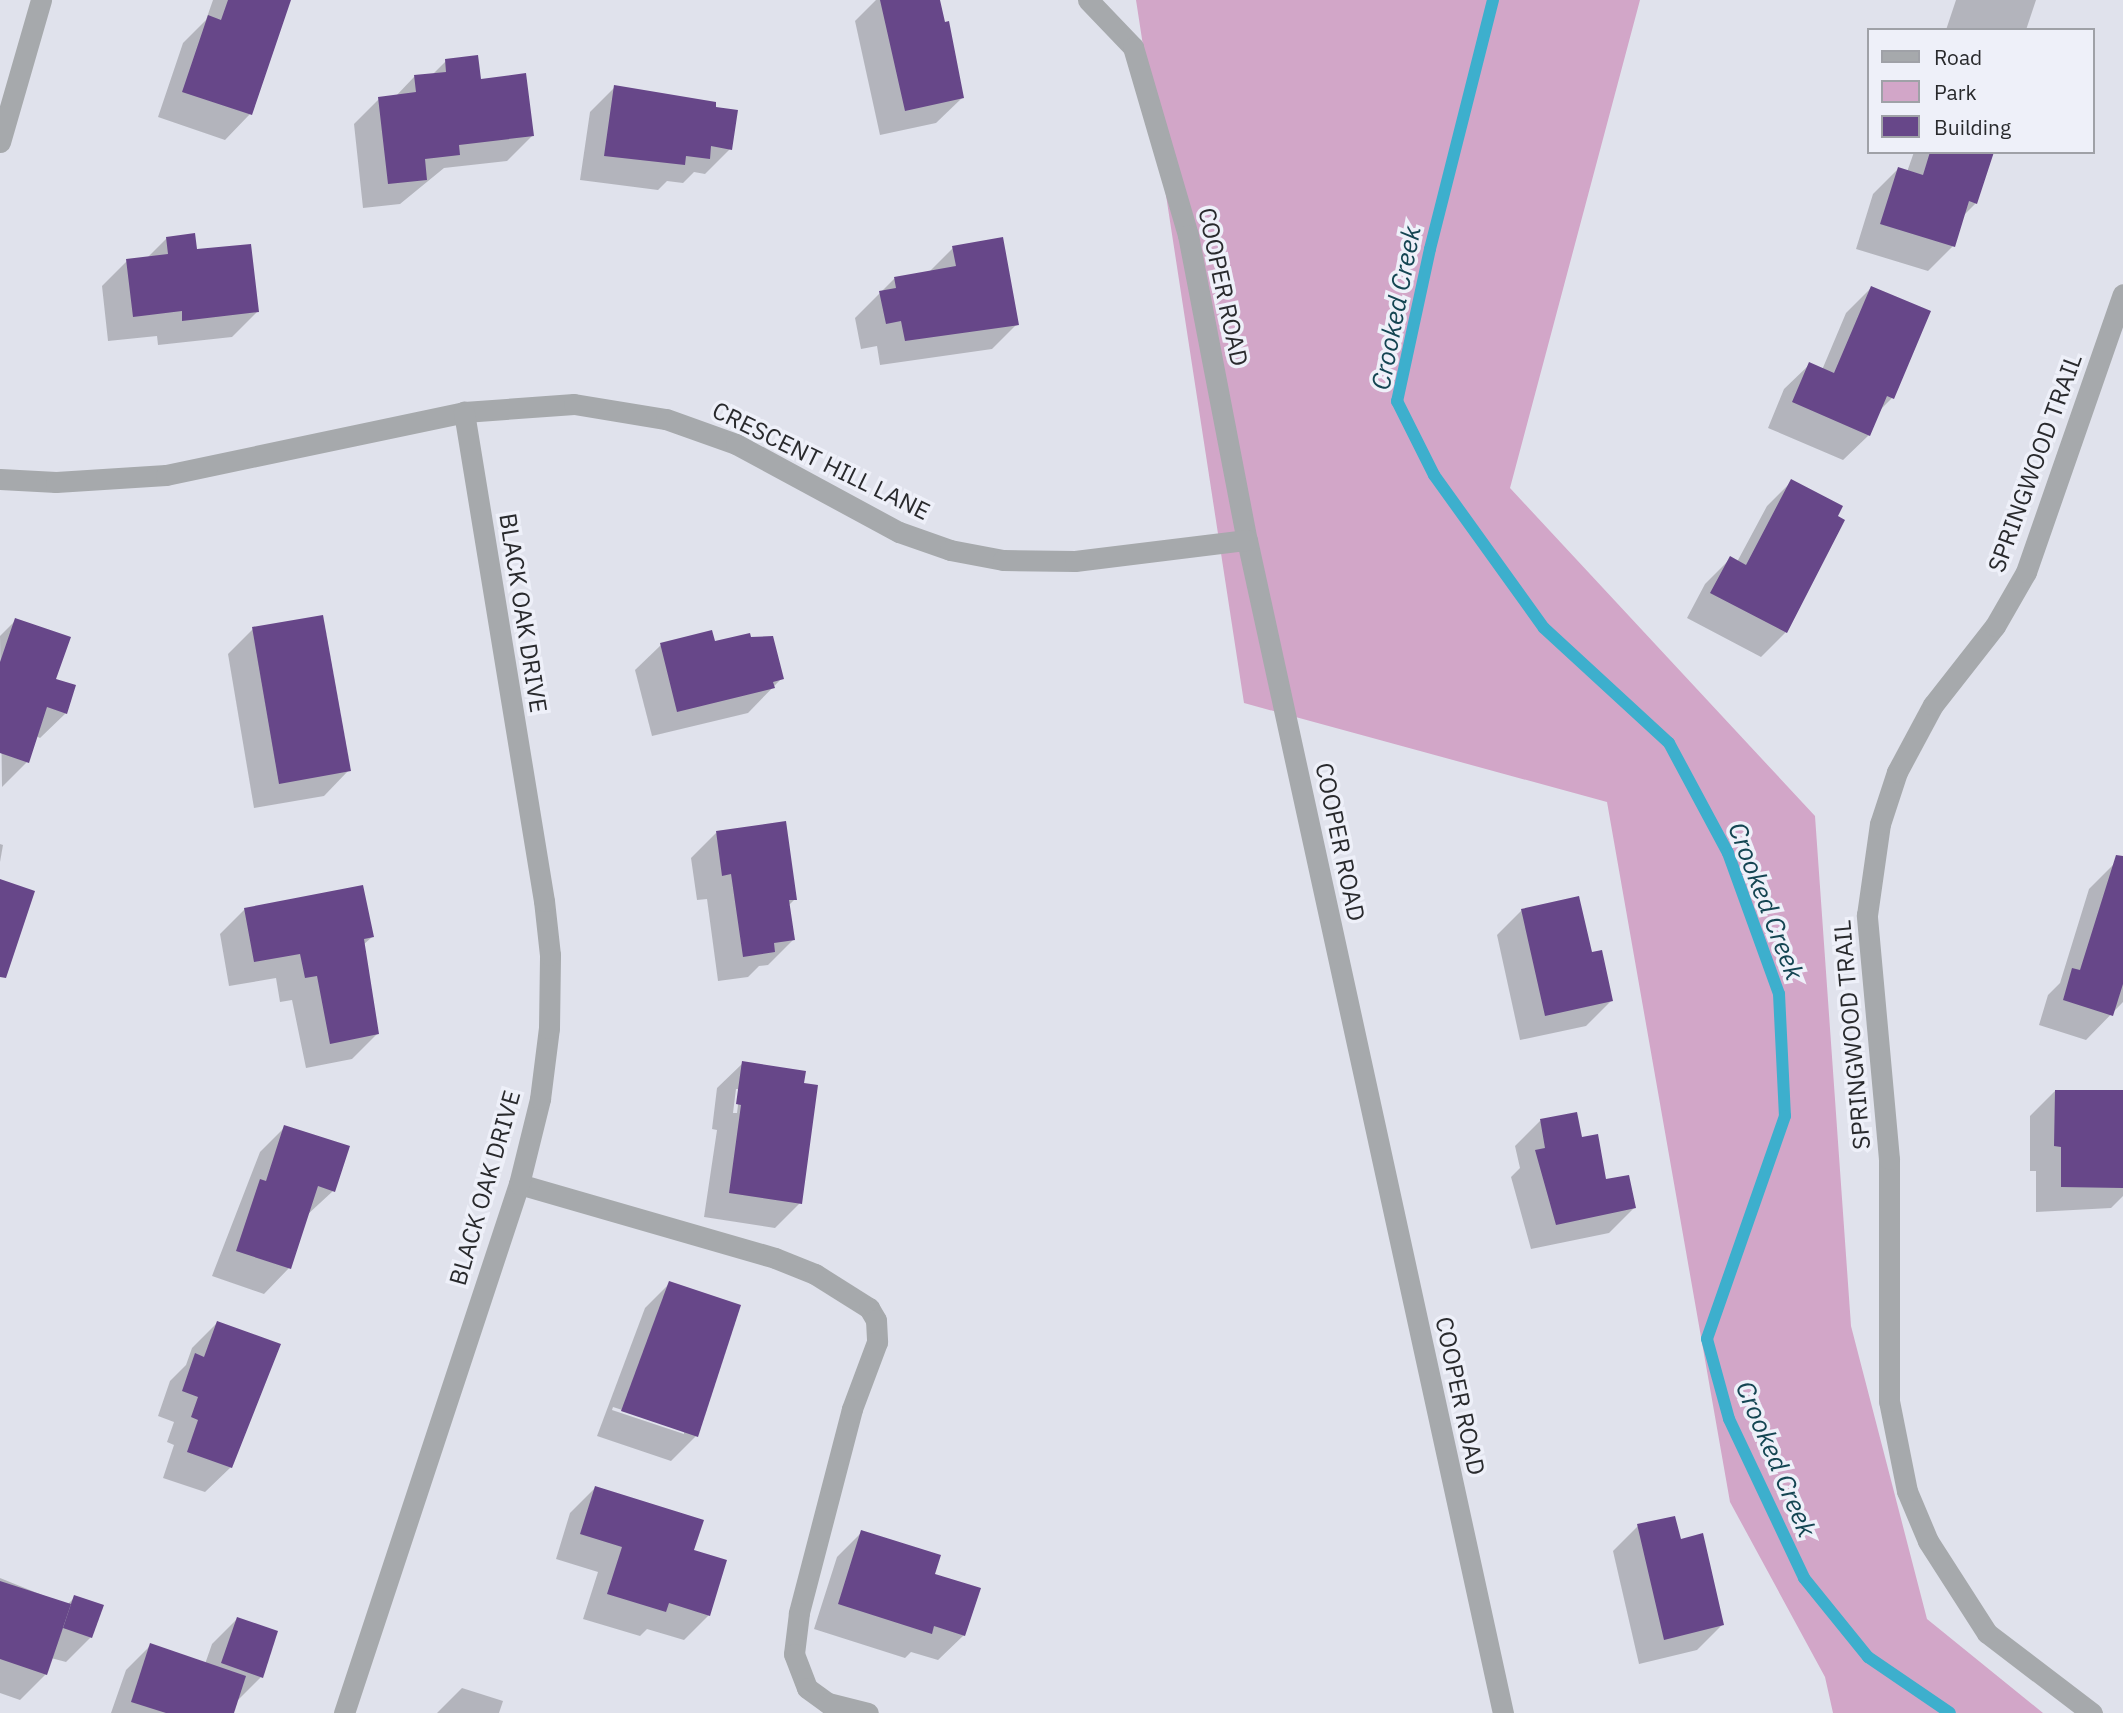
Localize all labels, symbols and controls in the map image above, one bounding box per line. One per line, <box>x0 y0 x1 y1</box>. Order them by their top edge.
legend <box>1868 28 2095 154</box>
text: Road <box>1934 43 1982 71</box>
text: Park <box>1934 78 1977 106</box>
text: Building <box>1934 113 2011 141</box>
street label: COOPER ROAD <box>1192 205 1254 369</box>
water label: Crooked Creek <box>1365 223 1427 393</box>
street label: SPRINGWOOD TRAIL <box>1982 350 2088 576</box>
street label: CRESCENT HILL LANE <box>707 396 935 526</box>
street label: BLACK OAK DRIVE <box>493 511 553 715</box>
street label: COOPER ROAD <box>1309 760 1371 924</box>
water label: Crooked Creek <box>1722 818 1810 984</box>
street label: SPRINGWOOD TRAIL <box>1828 919 1876 1151</box>
street label: BLACK OAK DRIVE <box>443 1087 527 1289</box>
street label: COOPER ROAD <box>1429 1314 1491 1478</box>
water label: Crooked Creek <box>1729 1376 1823 1542</box>

